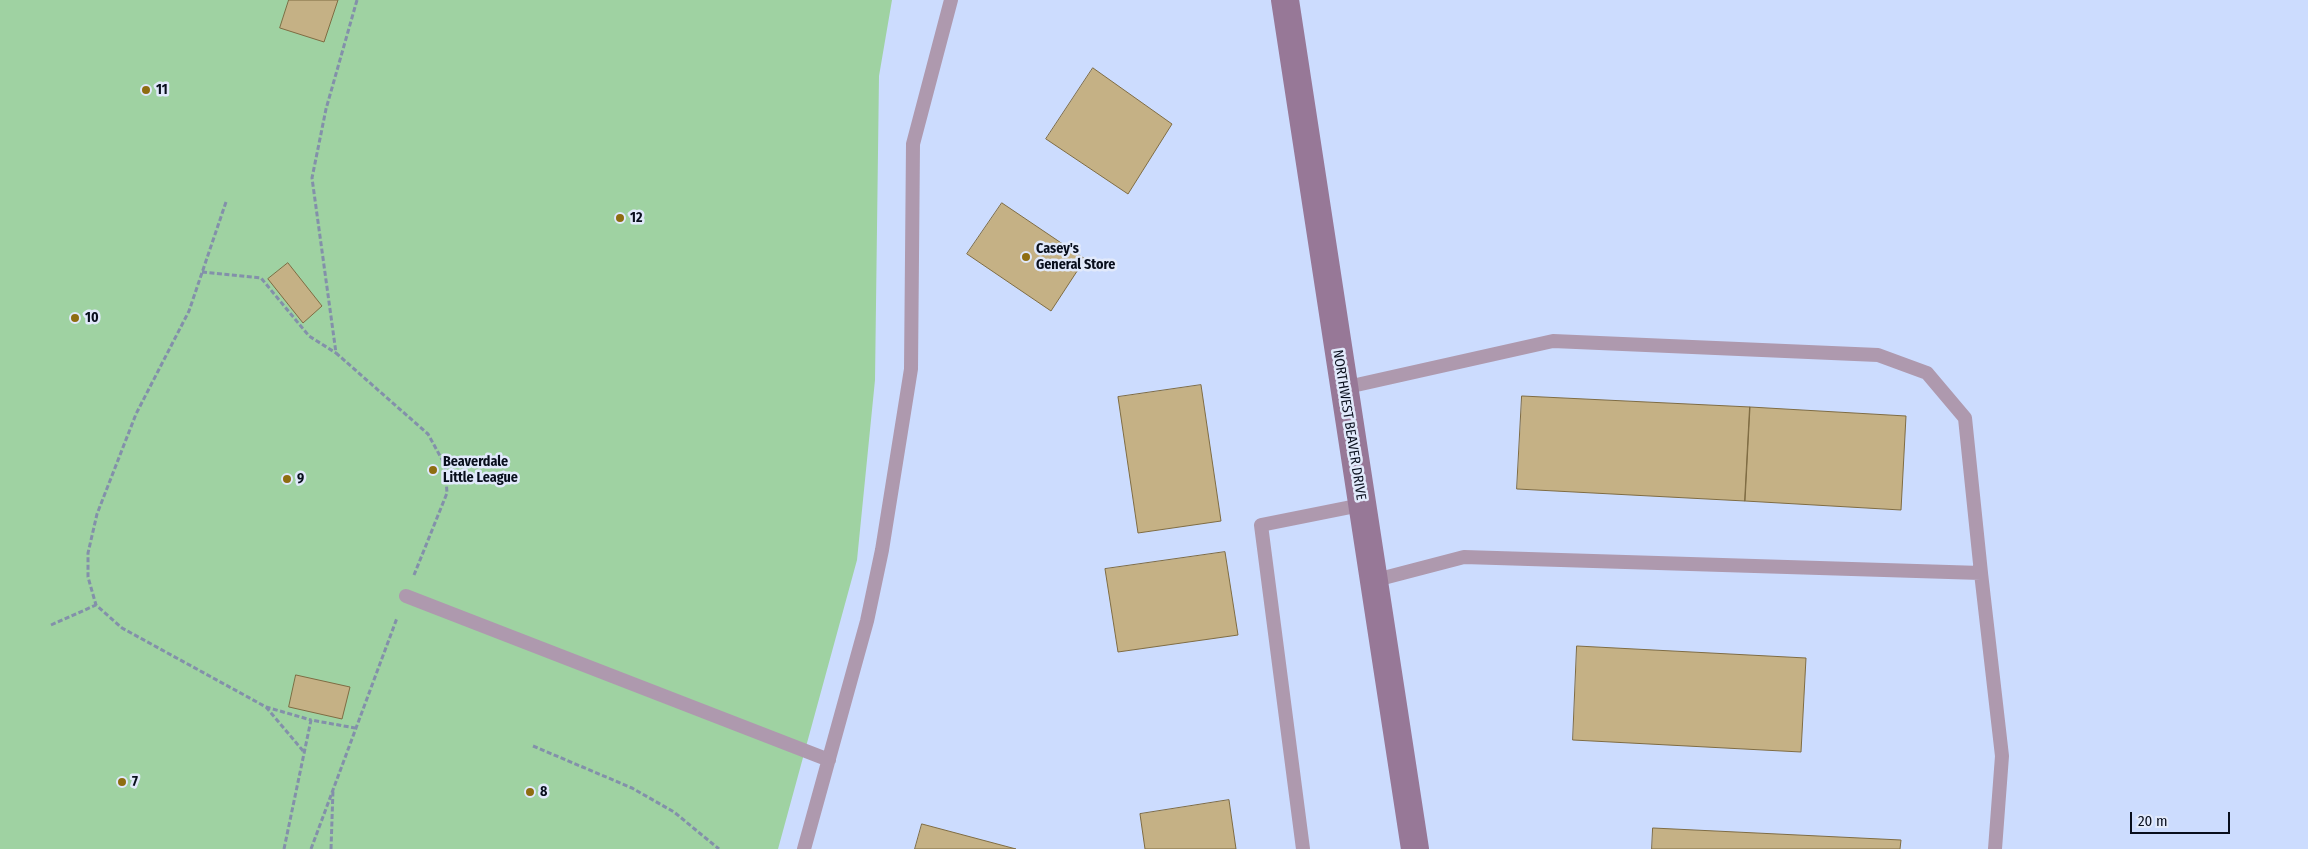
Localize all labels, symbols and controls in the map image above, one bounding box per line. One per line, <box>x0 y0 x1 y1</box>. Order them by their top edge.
place label: 11 <box>156 82 168 98</box>
marker: 11 <box>140 84 152 96</box>
place label: 12 <box>630 210 642 226</box>
marker: 12 <box>614 212 626 224</box>
place label: Casey's General Store <box>1036 241 1115 274</box>
marker: Casey's General Store <box>1020 251 1032 263</box>
place label: 10 <box>85 310 99 326</box>
marker: 10 <box>69 312 81 324</box>
street label: NORTHWEST BEAVER DRIVE <box>1329 349 1369 501</box>
place label: Beaverdale Little League <box>443 454 518 487</box>
marker: Beaverdale Little League <box>427 464 439 476</box>
place label: 9 <box>297 471 304 487</box>
marker: 9 <box>281 473 293 485</box>
place label: 7 <box>132 774 138 790</box>
marker: 7 <box>116 776 128 788</box>
place label: 8 <box>540 784 547 800</box>
marker: 8 <box>524 786 536 798</box>
scale bar <box>2133 802 2233 834</box>
text: 20 m <box>2138 812 2168 830</box>

